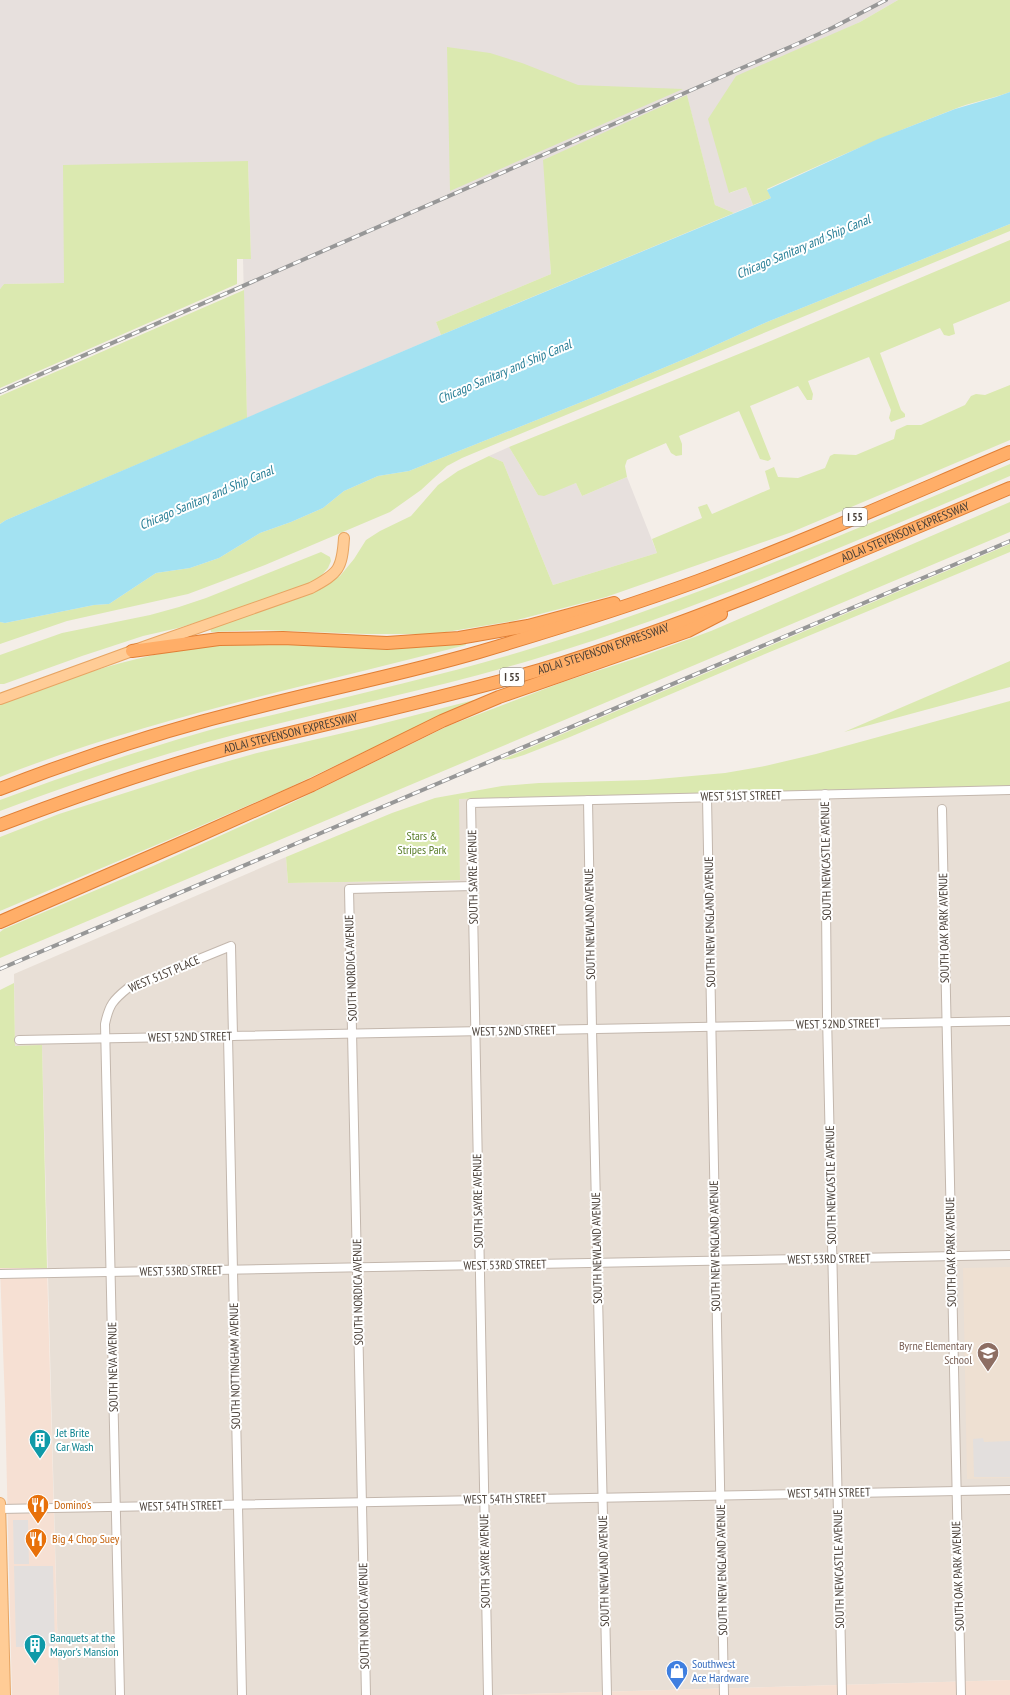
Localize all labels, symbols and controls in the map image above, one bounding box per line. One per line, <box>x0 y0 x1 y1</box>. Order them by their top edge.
water label: Chicago Sanitary and Ship Canal <box>734 210 875 282</box>
water label: Chicago Sanitary and Ship Canal <box>435 335 576 407</box>
water label: Chicago Sanitary and Ship Canal <box>137 461 278 533</box>
street label: ADLAI STEVENSON EXPRESSWAY <box>839 498 972 565</box>
road number: I 55 <box>843 508 867 526</box>
street label: ADLAI STEVENSON EXPRESSWAY <box>536 619 671 677</box>
road number: I 55 <box>500 668 524 686</box>
street label: ADLAI STEVENSON EXPRESSWAY <box>222 709 360 757</box>
street label: WEST 51ST STREET <box>700 787 782 804</box>
street label: SOUTH NEWCASTLE AVENUE <box>817 801 834 921</box>
park label: Stars & Stripes Park <box>398 828 447 857</box>
street label: SOUTH SAYRE AVENUE <box>464 829 481 925</box>
street label: SOUTH NEW ENGLAND AVENUE <box>701 856 718 988</box>
street label: SOUTH NEWLAND AVENUE <box>581 868 598 980</box>
street label: SOUTH OAK PARK AVENUE <box>935 873 952 983</box>
street label: SOUTH NORDICA AVENUE <box>341 914 360 1022</box>
street label: WEST 51ST PLACE <box>126 952 202 995</box>
street label: WEST 52ND STREET <box>796 1015 881 1032</box>
street label: WEST 52ND STREET <box>472 1022 557 1039</box>
street label: WEST 52ND STREET <box>148 1028 233 1045</box>
street label: SOUTH NEWCASTLE AVENUE <box>822 1125 839 1245</box>
street label: SOUTH SAYRE AVENUE <box>469 1153 486 1249</box>
street label: SOUTH NEW ENGLAND AVENUE <box>706 1180 723 1312</box>
street label: SOUTH NEWLAND AVENUE <box>588 1192 605 1304</box>
street label: SOUTH OAK PARK AVENUE <box>942 1197 959 1307</box>
street label: SOUTH NORDICA AVENUE <box>349 1239 366 1345</box>
street label: WEST 53RD STREET <box>787 1250 871 1267</box>
street label: WEST 53RD STREET <box>463 1256 547 1273</box>
street label: WEST 53RD STREET <box>139 1262 223 1279</box>
street label: SOUTH NOTTINGHAM AVENUE <box>226 1302 243 1430</box>
street label: SOUTH NEVA AVENUE <box>104 1322 121 1412</box>
place label: Byrne Elementary School <box>899 1338 972 1367</box>
school or university icon: Byrne Elementary School <box>975 1340 1001 1373</box>
place label: Jet Brite Car Wash <box>55 1425 94 1454</box>
building icon: Jet Brite Car Wash <box>27 1427 53 1460</box>
street label: WEST 54TH STREET <box>787 1484 871 1501</box>
street label: WEST 54TH STREET <box>463 1490 547 1507</box>
restaurant icon: Domino's <box>25 1492 51 1525</box>
place label: Domino's <box>54 1497 91 1512</box>
street label: WEST 54TH STREET <box>139 1497 223 1514</box>
street label: SOUTH NEW ENGLAND AVENUE <box>713 1504 730 1636</box>
street label: SOUTH NEWCASTLE AVENUE <box>830 1509 847 1629</box>
street label: SOUTH SAYRE AVENUE <box>476 1513 493 1609</box>
street label: SOUTH NEWLAND AVENUE <box>595 1515 612 1627</box>
street label: SOUTH OAK PARK AVENUE <box>948 1521 967 1631</box>
restaurant icon: Big 4 Chop Suey <box>23 1526 49 1559</box>
place label: Big 4 Chop Suey <box>52 1531 120 1546</box>
street label: SOUTH NORDICA AVENUE <box>355 1563 372 1669</box>
place label: Banquets at the Mayor's Mansion <box>50 1630 118 1659</box>
building icon: Banquets at the Mayor's Mansion <box>22 1632 48 1665</box>
place label: Southwest Ace Hardware <box>692 1656 749 1685</box>
shop icon: Southwest Ace Hardware <box>664 1658 690 1691</box>

